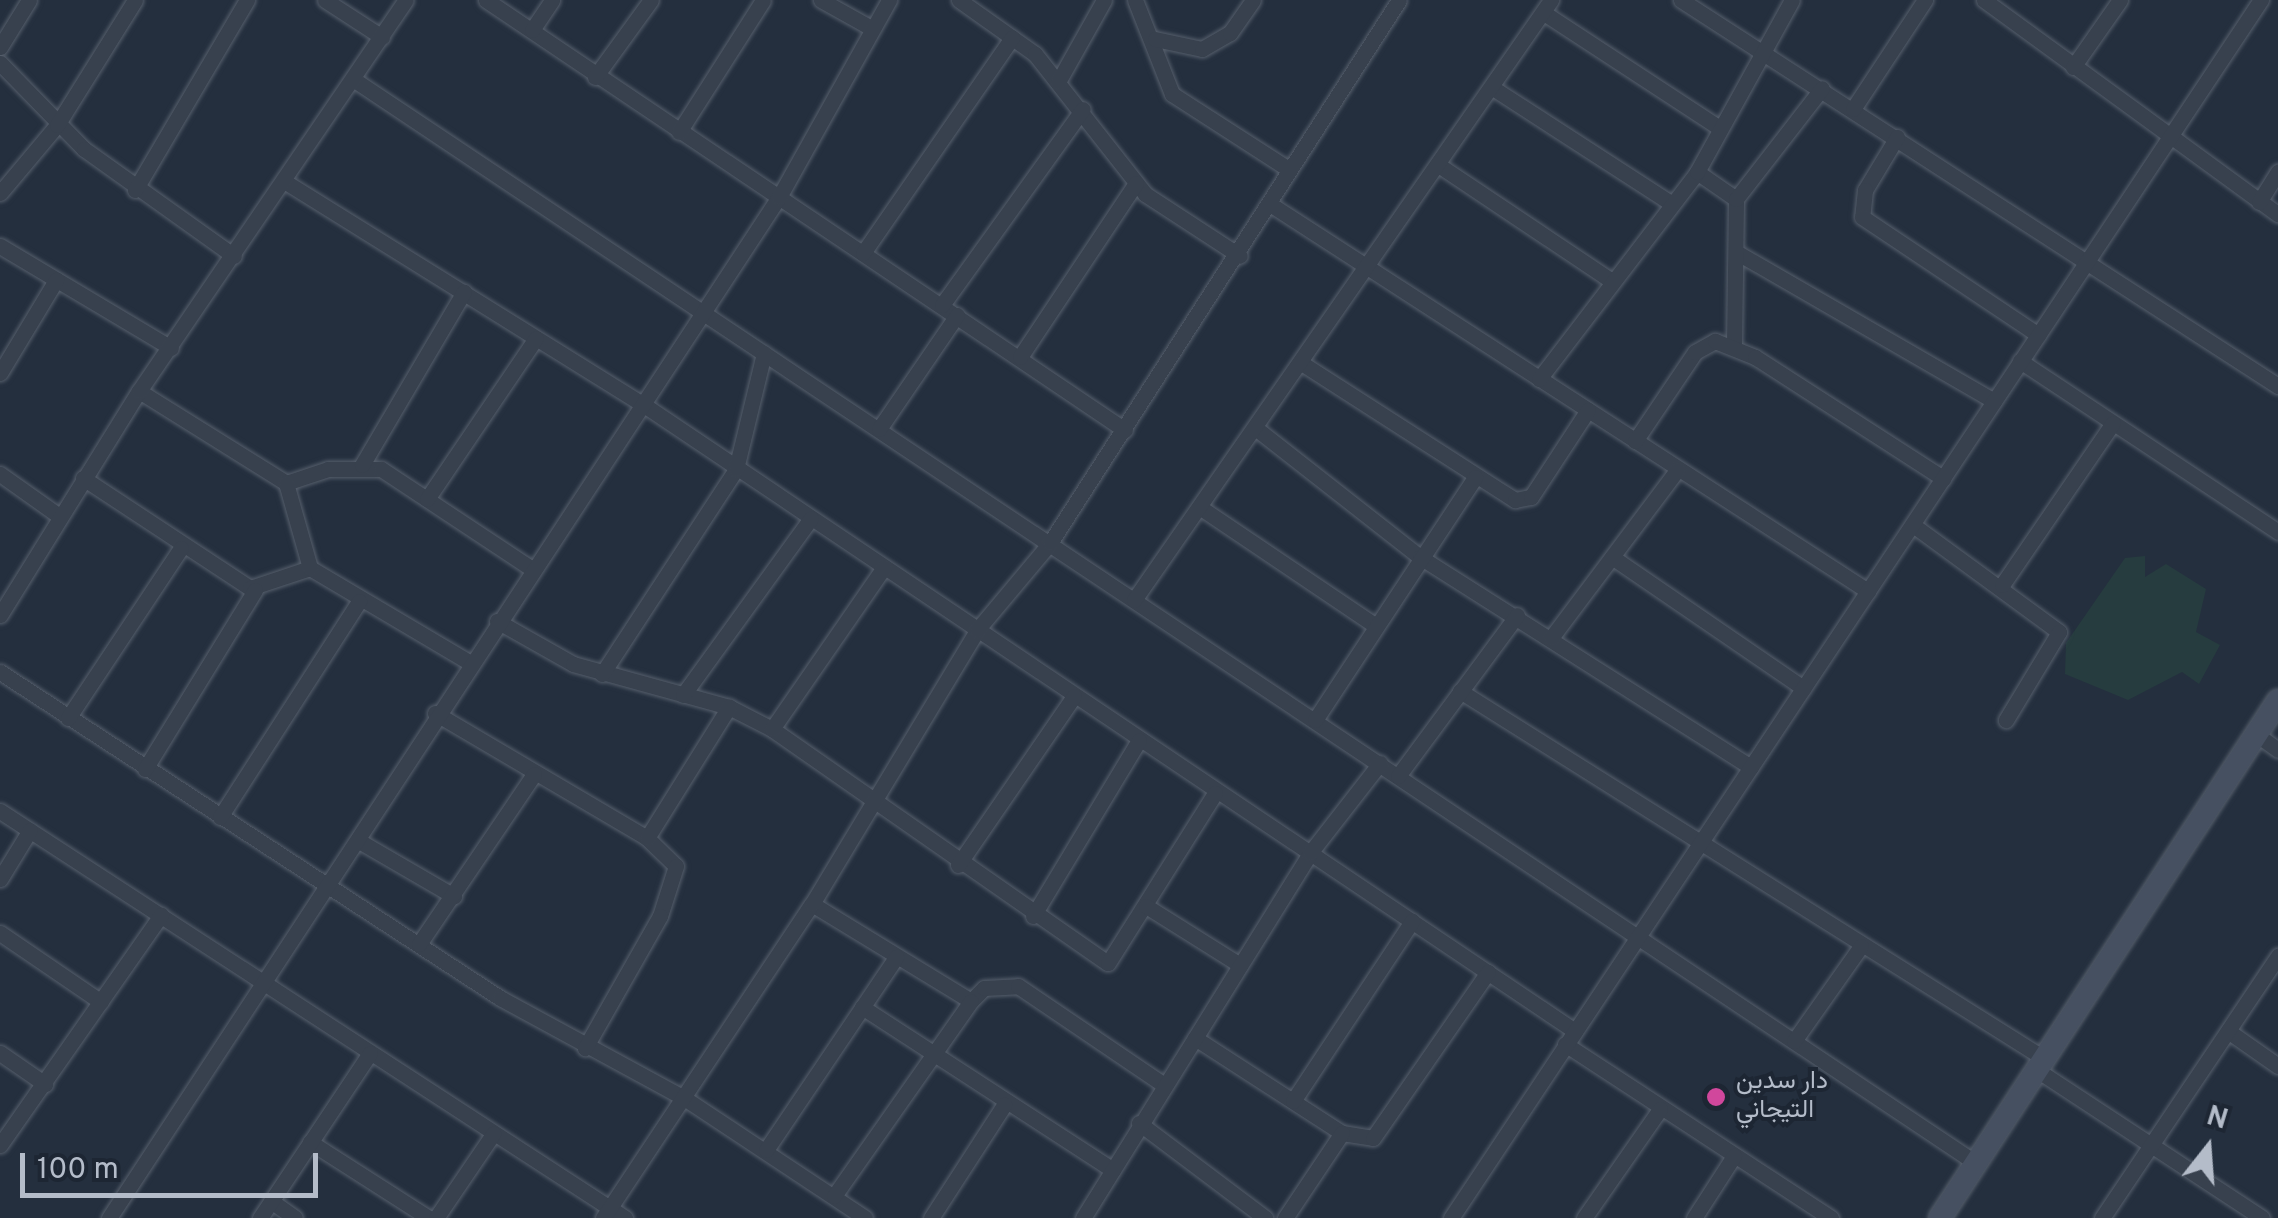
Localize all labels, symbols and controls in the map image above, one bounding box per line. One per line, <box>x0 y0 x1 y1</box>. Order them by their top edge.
place label: دار سدين التيجاني <box>1736 1068 1828 1127</box>
marker: دار سدين التيجاني <box>1705 1086 1727 1108</box>
north arrow <box>2158 1098 2258 1198</box>
text: N <box>2202 1099 2232 1139</box>
scale bar <box>25 1133 322 1195</box>
text: 100 m <box>37 1152 119 1189</box>

